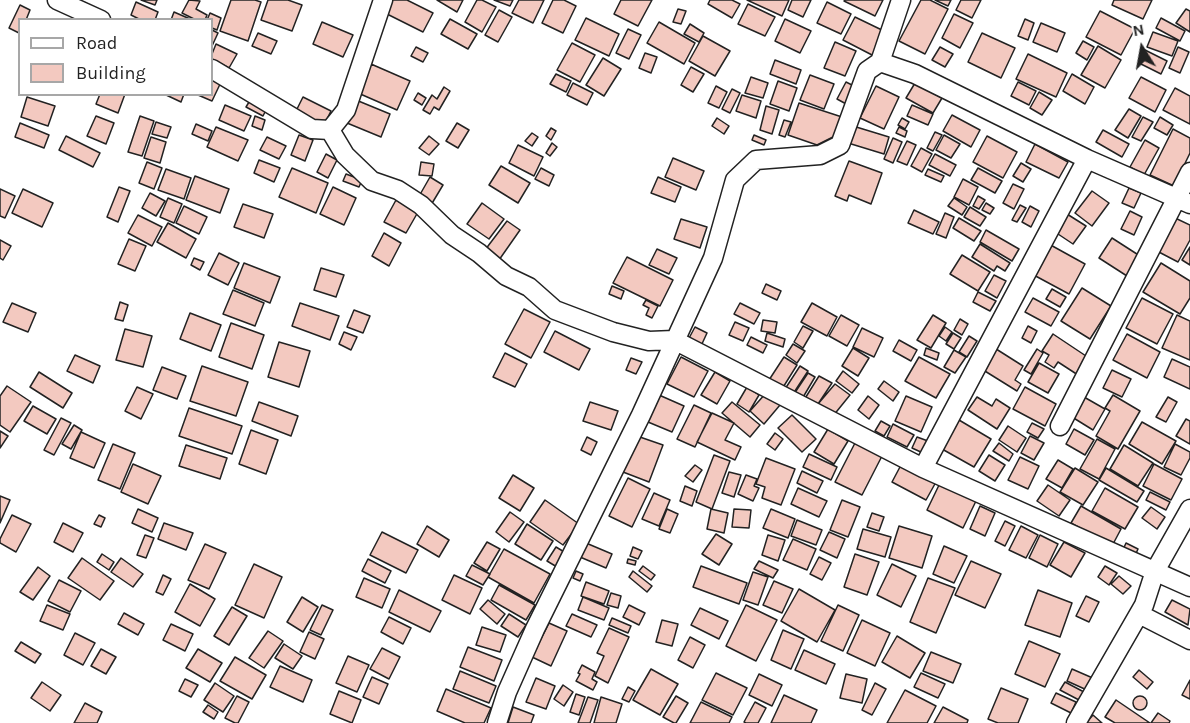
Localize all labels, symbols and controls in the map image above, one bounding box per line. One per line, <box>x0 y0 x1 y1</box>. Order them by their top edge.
legend <box>18 18 213 96</box>
north arrow <box>1112 18 1172 78</box>
text: N <box>1131 19 1146 40</box>
text: Road <box>76 32 117 54</box>
text: Building <box>76 62 146 84</box>

